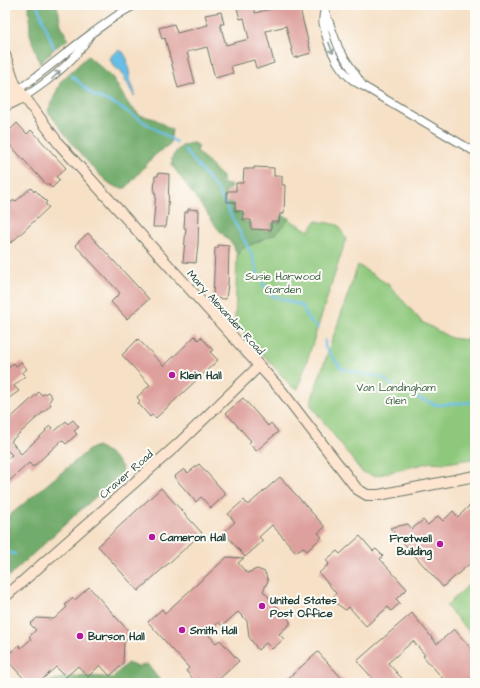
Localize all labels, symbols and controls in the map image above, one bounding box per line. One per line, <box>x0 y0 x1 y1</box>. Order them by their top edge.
one-way arrow <box>328 42 335 54</box>
one-way arrow <box>51 70 61 80</box>
street label: Mary Alexander Road <box>183 267 268 359</box>
park label: Susie Harwood Garden <box>245 269 321 297</box>
place label: Klein Hall <box>180 368 222 383</box>
marker: Klein Hall <box>167 370 177 380</box>
park label: Van Landingham Glen <box>356 380 436 408</box>
street label: Craver Road <box>96 447 157 502</box>
place label: Cameron Hall <box>160 530 226 545</box>
place label: Fretwell Building <box>390 531 432 561</box>
marker: Cameron Hall <box>147 532 157 542</box>
marker: Fretwell Building <box>435 539 445 549</box>
place label: United States Post Office <box>269 593 337 621</box>
marker: United States Post Office <box>257 601 267 611</box>
place label: Smith Hall <box>189 623 238 638</box>
marker: Smith Hall <box>177 625 187 635</box>
place label: Burson Hall <box>88 629 145 644</box>
marker: Burson Hall <box>75 631 85 641</box>

